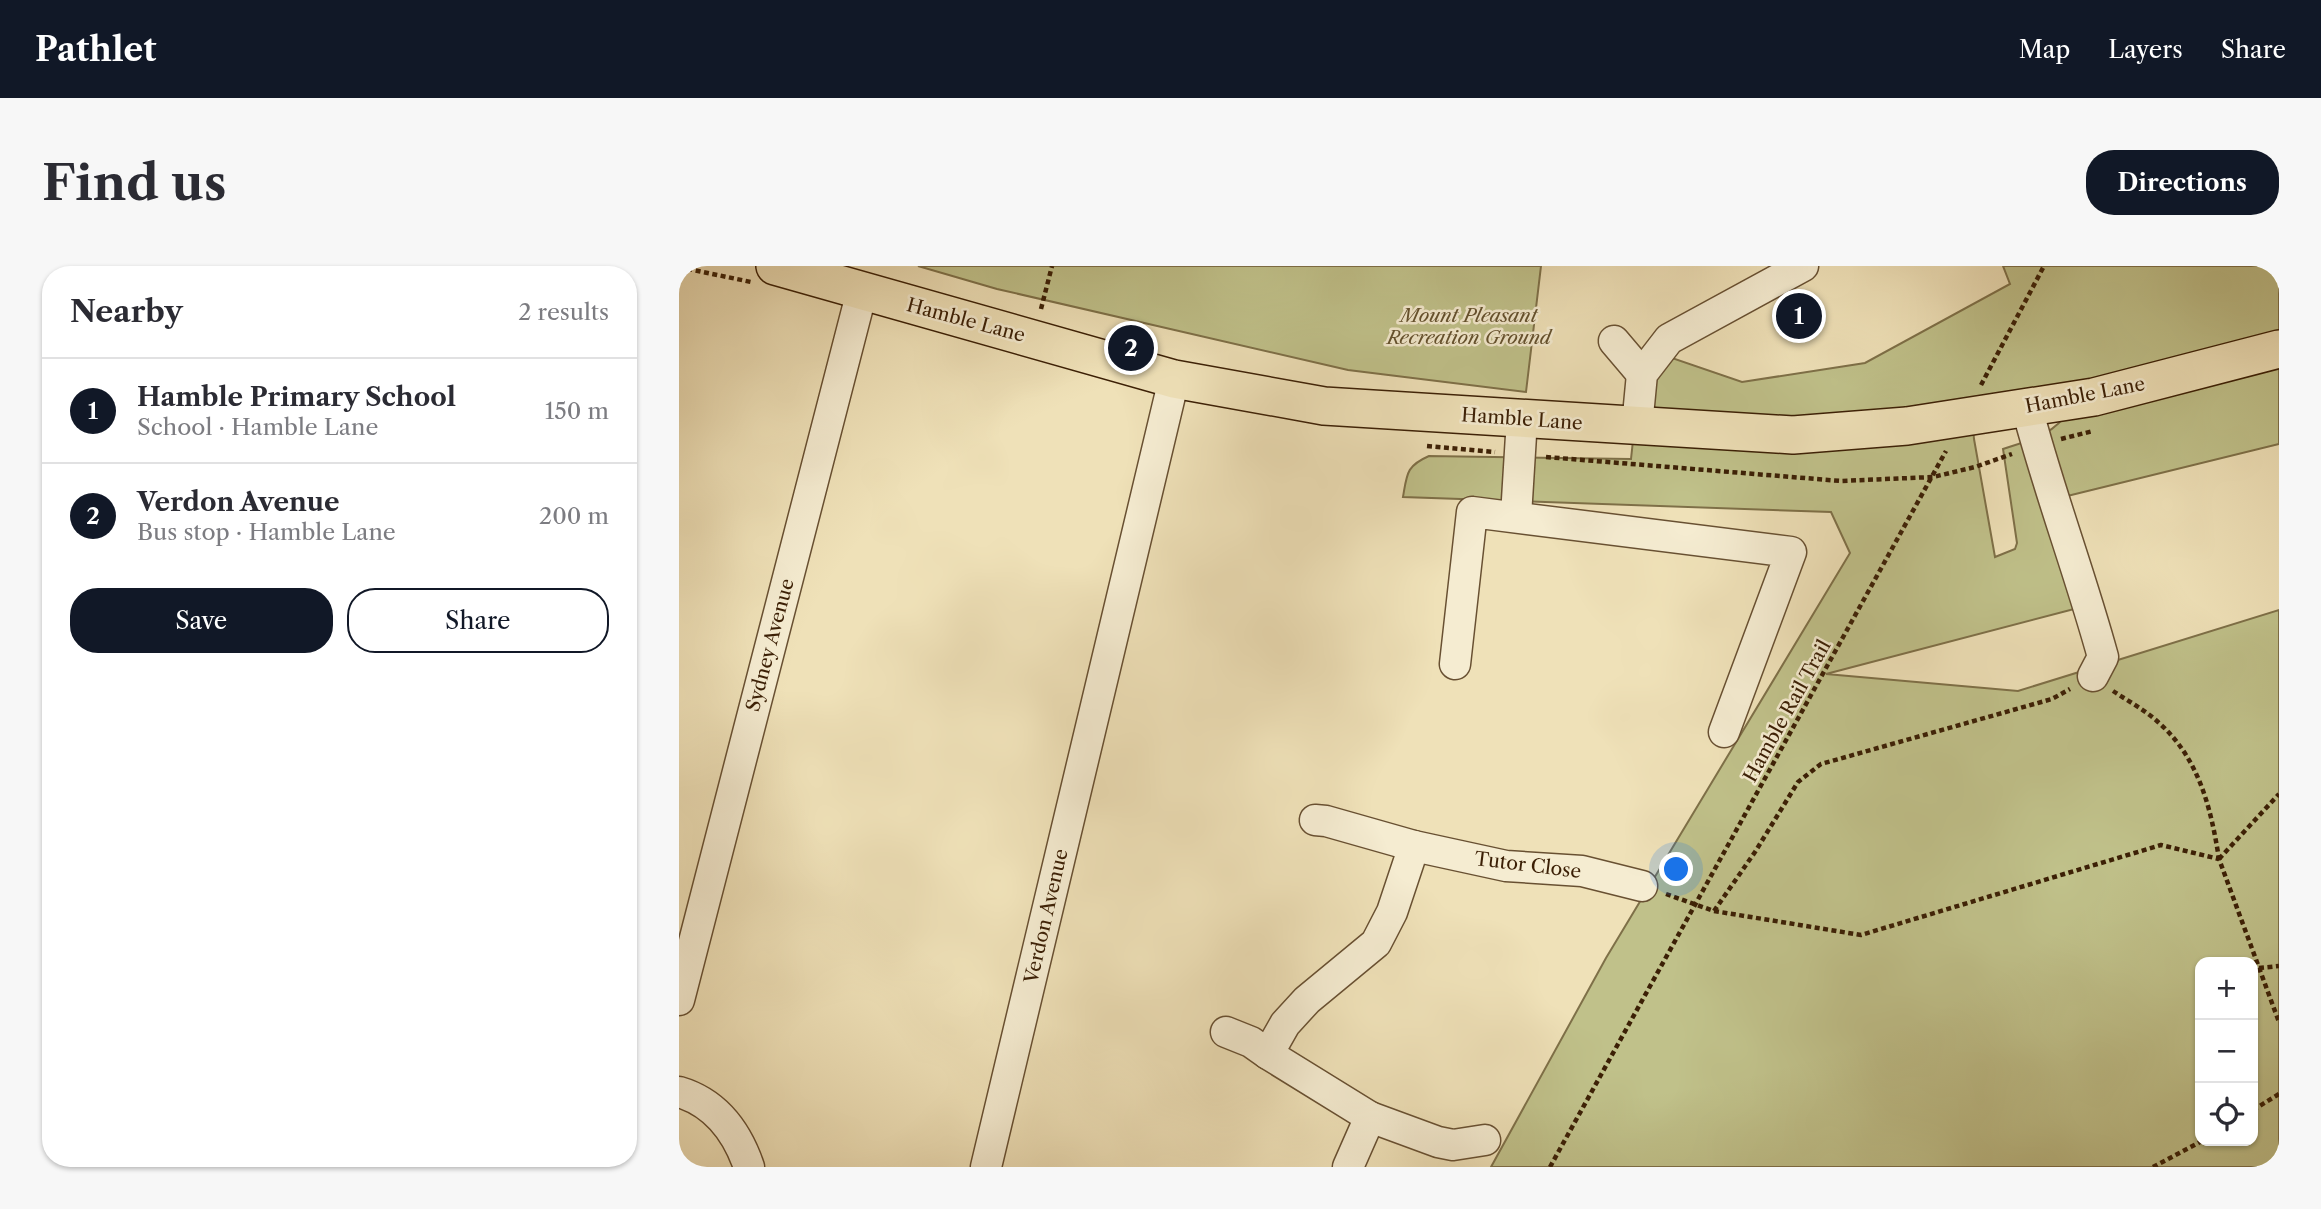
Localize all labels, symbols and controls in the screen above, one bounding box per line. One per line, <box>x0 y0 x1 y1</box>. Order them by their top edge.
text: Pathlet <box>35 29 157 70</box>
text: Map <box>2019 35 2070 64</box>
text: Layers <box>2108 35 2183 64</box>
text: Share <box>2221 35 2286 64</box>
button: Directions <box>2086 150 2279 215</box>
text: Find us <box>42 152 226 213</box>
pin: 1 <box>1776 290 1822 342</box>
text: Nearby <box>70 293 183 330</box>
street label: Hamble Lane <box>904 293 1028 347</box>
text: 2 results <box>518 298 609 326</box>
park label: Mount Pleasant Recreation Ground <box>1385 304 1553 349</box>
pin: 2 <box>1108 322 1154 374</box>
street label: Hamble Lane <box>2023 372 2147 418</box>
text: Hamble Primary School <box>137 381 456 413</box>
text: 1 <box>88 397 98 425</box>
text: 150 m <box>545 397 609 425</box>
street label: Hamble Lane <box>1461 403 1583 435</box>
text: School · Hamble Lane <box>137 413 378 441</box>
text: Verdon Avenue <box>137 486 339 518</box>
text: 2 <box>86 502 100 530</box>
text: 200 m <box>539 502 609 530</box>
text: Bus stop · Hamble Lane <box>137 518 396 546</box>
street label: Sydney Avenue <box>741 576 799 714</box>
button: Save <box>70 588 333 653</box>
button: Share <box>347 588 609 653</box>
street label: Hamble Rail Trail <box>1738 636 1836 786</box>
street label: Verdon Avenue <box>1019 846 1073 986</box>
street label: Tutor Close <box>1473 847 1583 883</box>
your location <box>1659 852 1693 886</box>
map controls <box>2195 957 2258 1146</box>
button: + <box>2195 957 2258 1020</box>
button: − <box>2195 1020 2258 1083</box>
button: locate <box>2195 1083 2258 1146</box>

